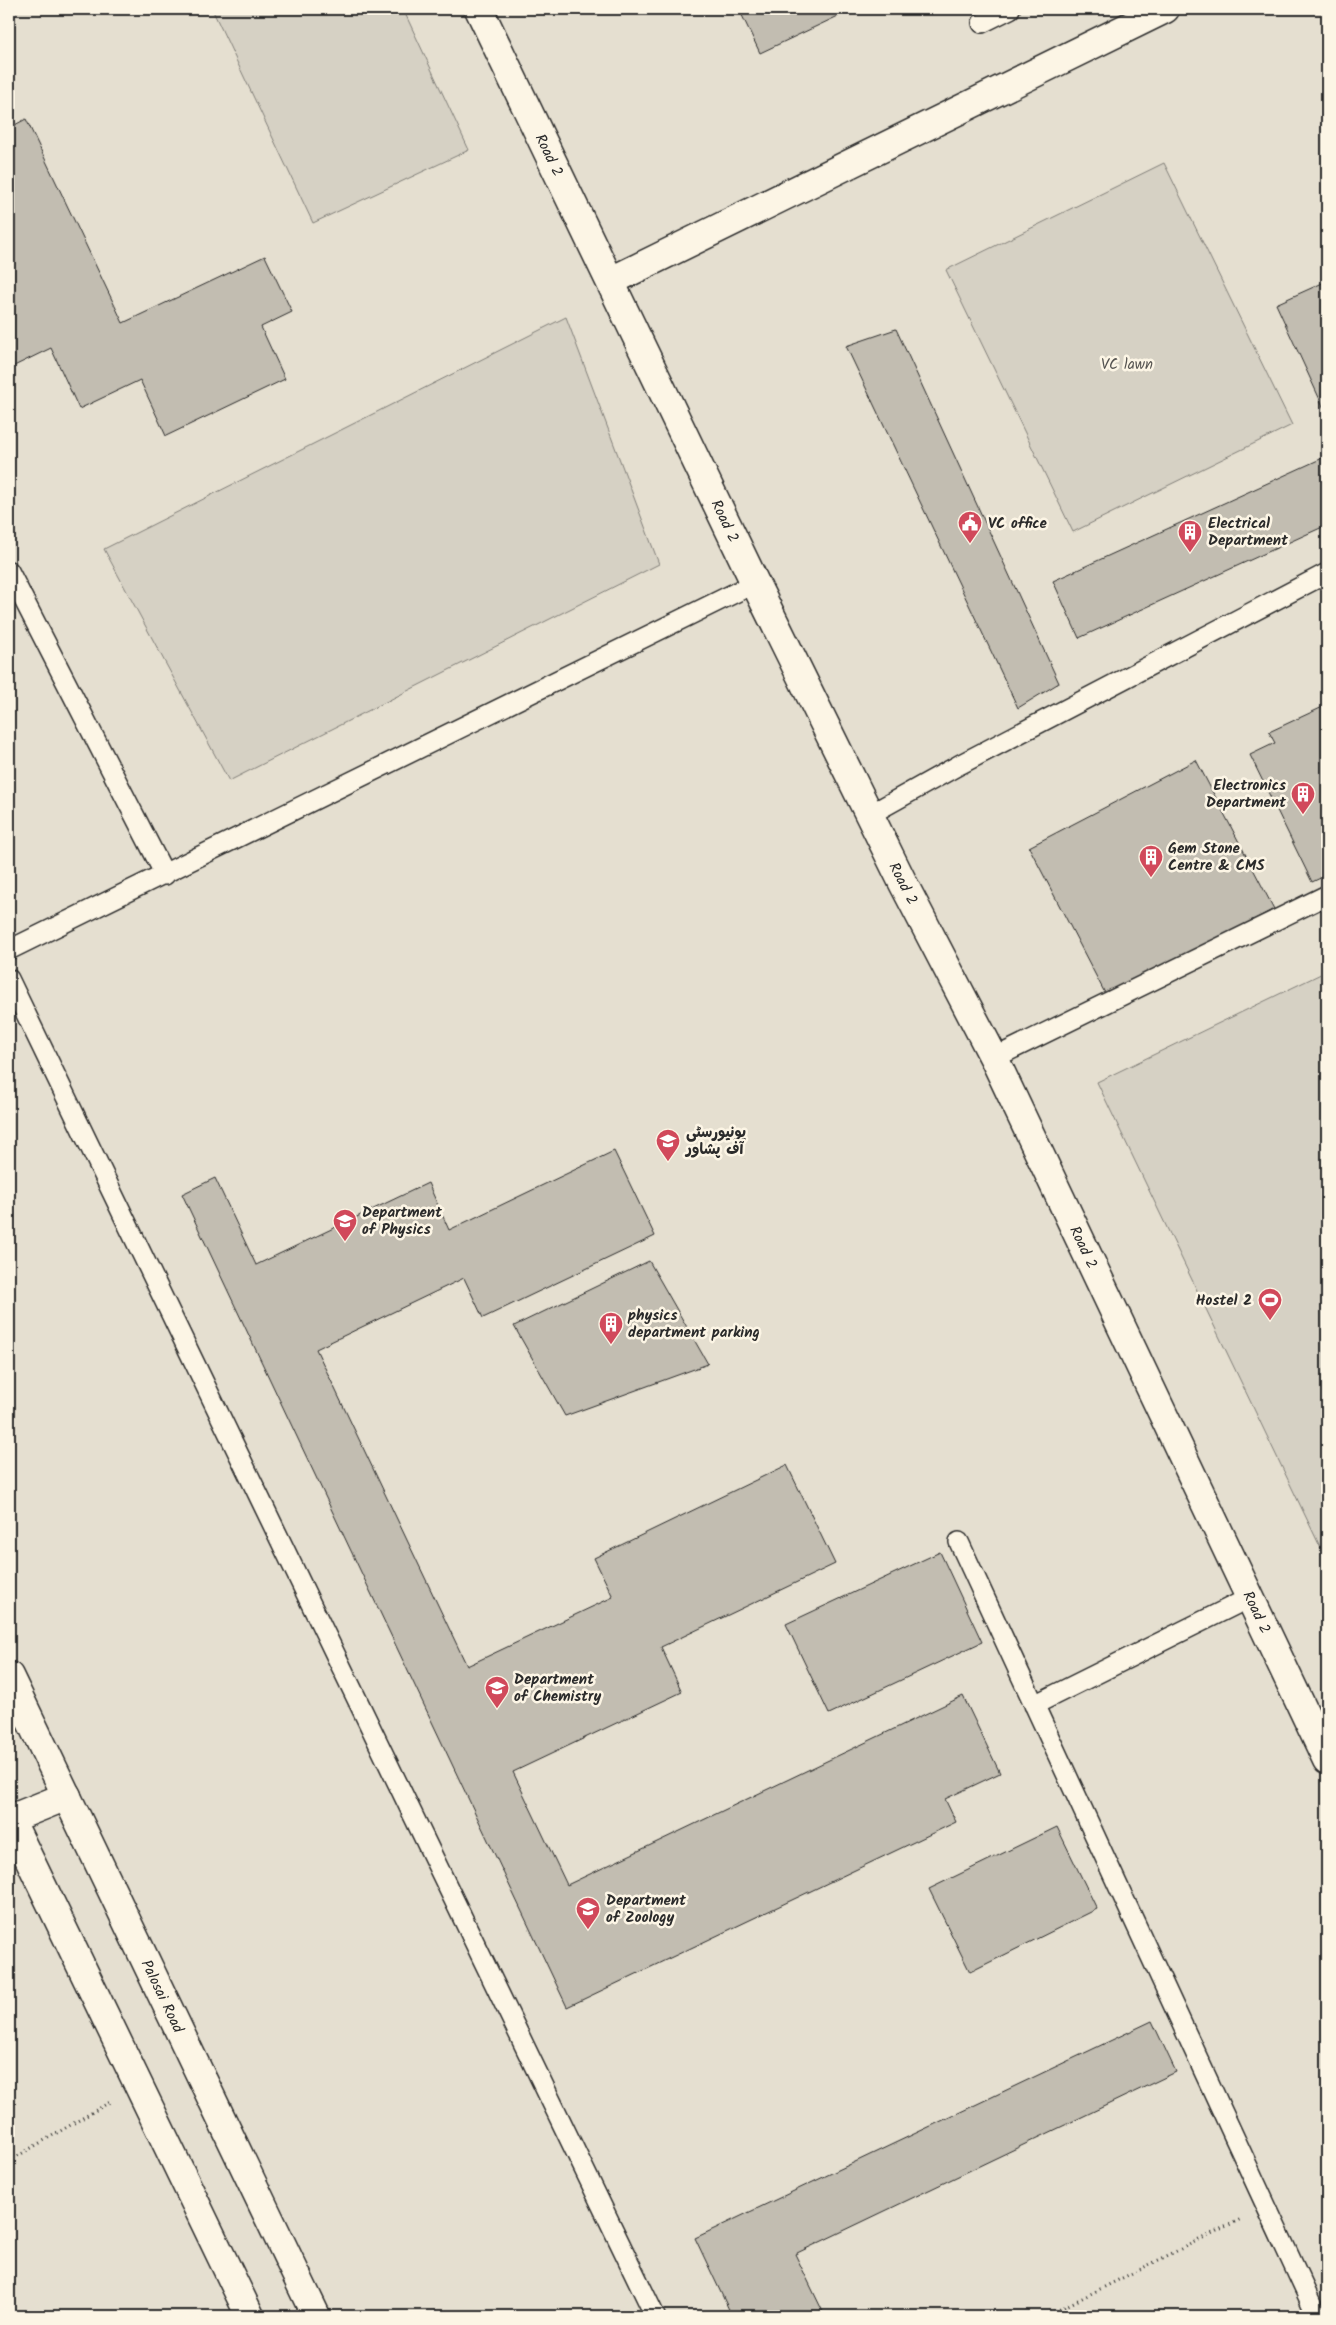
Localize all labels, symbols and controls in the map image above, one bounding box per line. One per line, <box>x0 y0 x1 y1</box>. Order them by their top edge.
street label: Road 2 <box>528 130 569 181</box>
park label: VC lawn <box>1101 353 1153 377</box>
street label: Road 2 <box>704 496 745 547</box>
public building icon: VC office <box>957 510 983 544</box>
place label: VC office <box>988 512 1047 536</box>
place label: Electrical Department <box>1208 512 1288 553</box>
building icon: Electrical Department <box>1177 519 1203 553</box>
place label: Electronics Department <box>1206 774 1286 815</box>
building icon: Electronics Department <box>1290 781 1316 815</box>
place label: Gem Stone Centre & CMS <box>1168 837 1265 878</box>
building icon: Gem Stone Centre & CMS <box>1138 844 1164 878</box>
street label: Road 2 <box>882 859 923 909</box>
place label: یونیورسٹی آف پشاور <box>684 1121 747 1162</box>
school or university icon: یونیورسٹی آف پشاور <box>655 1128 681 1162</box>
place label: Department of Physics <box>362 1201 442 1242</box>
school or university icon: Department of Physics <box>332 1208 358 1242</box>
street label: Road 2 <box>1062 1222 1103 1273</box>
sports icon: Hostel 2 <box>1257 1287 1283 1321</box>
place label: Hostel 2 <box>1196 1289 1252 1313</box>
place label: physics department parking <box>627 1304 760 1345</box>
building icon: physics department parking <box>598 1311 624 1345</box>
street label: Road 2 <box>1236 1587 1276 1638</box>
place label: Department of Chemistry <box>514 1668 602 1709</box>
school or university icon: Department of Chemistry <box>484 1675 510 1709</box>
place label: Department of Zoology <box>606 1889 686 1930</box>
school or university icon: Department of Zoology <box>575 1896 601 1930</box>
street label: Palosai Road <box>134 1956 190 2038</box>

